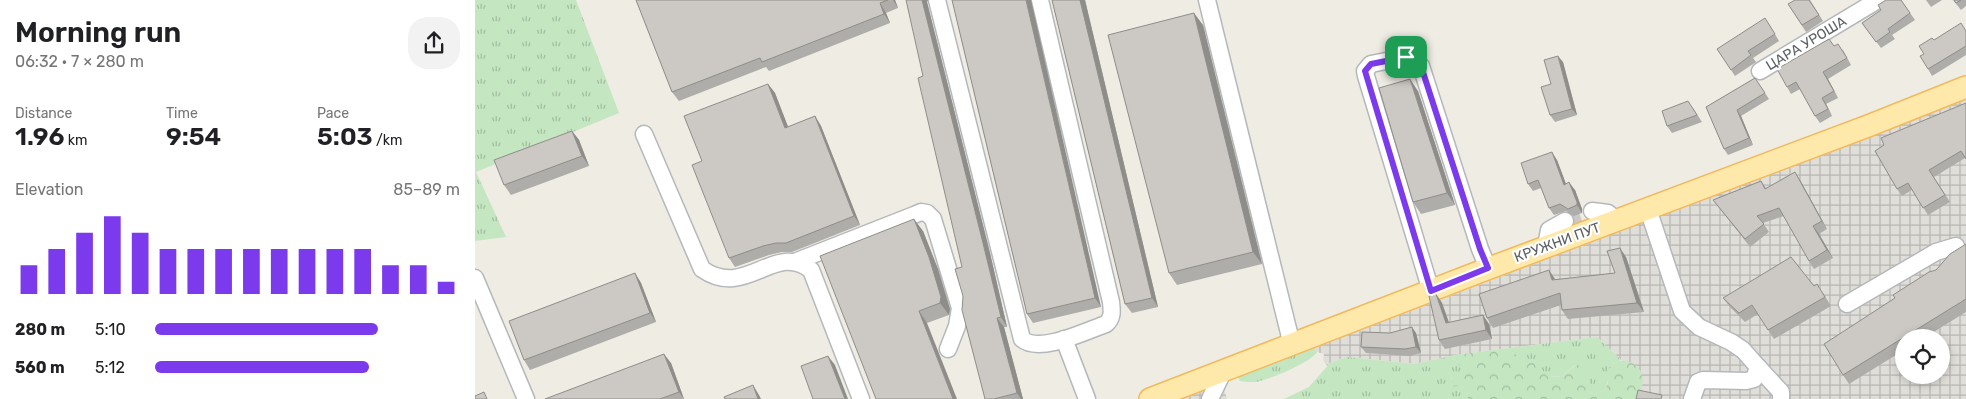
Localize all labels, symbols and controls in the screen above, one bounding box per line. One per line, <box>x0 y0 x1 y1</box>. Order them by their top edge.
street label: ЦАРА УРОША <box>1763 12 1850 74</box>
text: Morning run <box>15 16 181 49</box>
button: share <box>408 17 460 69</box>
pin <box>1385 36 1427 78</box>
icon: arrive <box>1392 43 1420 71</box>
text: 06:32 · 7 × 280 m <box>15 52 144 71</box>
text: Distance <box>15 105 72 122</box>
text: Time <box>166 105 198 122</box>
text: Pace <box>317 105 349 122</box>
text: 1.96 <box>15 122 64 151</box>
text: 9:54 <box>166 122 221 151</box>
text: 5:03 <box>317 122 373 151</box>
text: km <box>64 132 87 149</box>
text: /km <box>373 132 403 149</box>
text: Elevation <box>15 180 84 199</box>
text: 85–89 m <box>393 180 460 199</box>
street label: КРУЖНИ ПУТ <box>1512 219 1602 266</box>
text: 280 m <box>15 320 65 339</box>
text: 5:10 <box>95 320 126 339</box>
map controls <box>1895 329 1950 384</box>
button: locate <box>1895 329 1950 384</box>
text: 560 m <box>15 358 65 377</box>
text: 5:12 <box>95 358 125 377</box>

